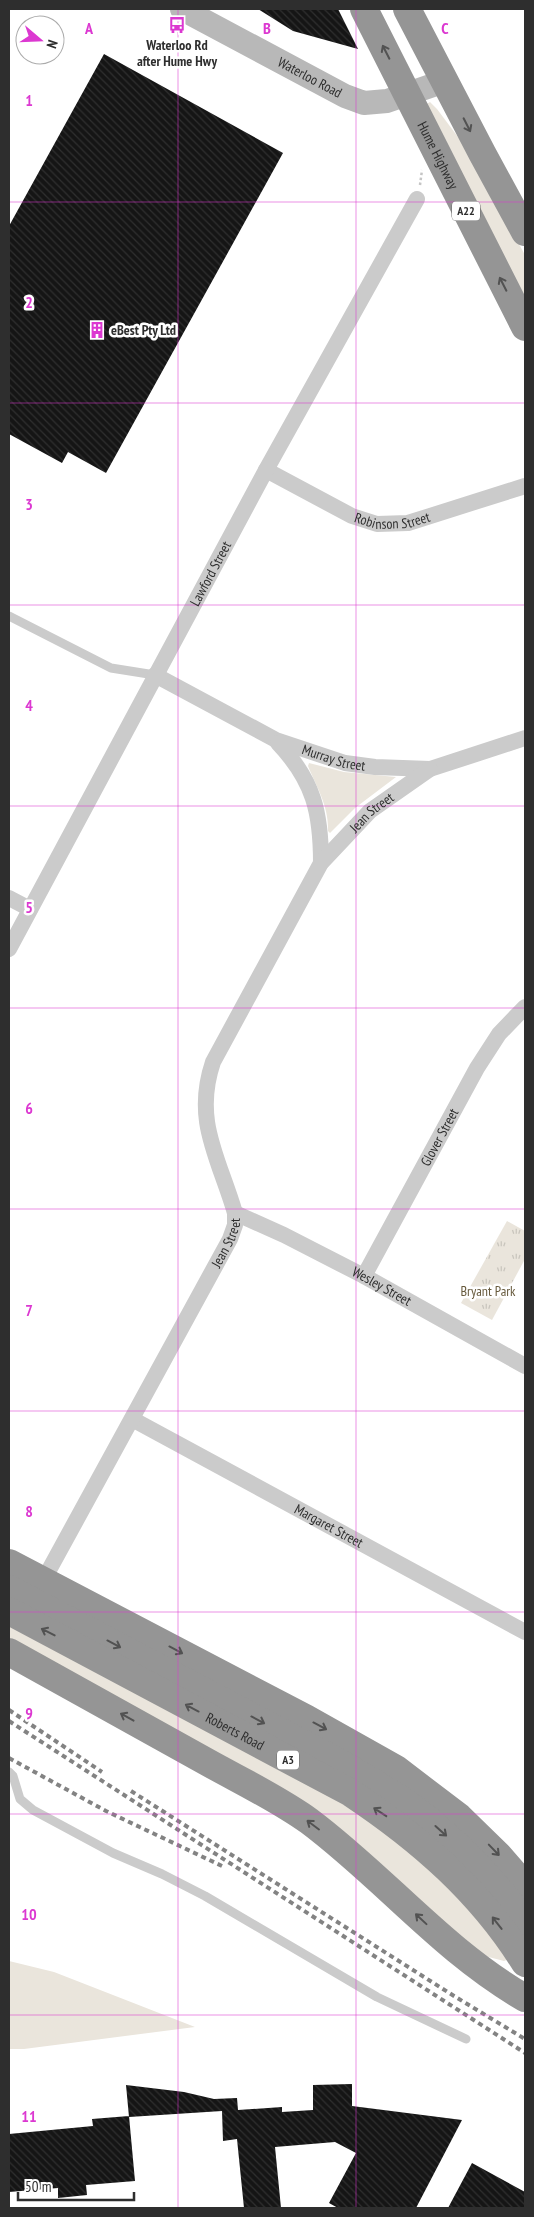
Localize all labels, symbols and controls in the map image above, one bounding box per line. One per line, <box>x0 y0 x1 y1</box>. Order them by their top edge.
north arrow <box>15 15 65 65</box>
bus stop icon: Waterloo Rd after Hume Hwy <box>167 15 187 35</box>
text: A <box>84 18 94 38</box>
text: B <box>263 18 271 38</box>
text: C <box>441 18 449 38</box>
place label: Waterloo Rd after Hume Hwy <box>137 36 218 70</box>
text: N <box>43 38 62 51</box>
one-way arrow <box>381 45 390 60</box>
street label: Waterloo Road <box>275 53 345 102</box>
text: 1 <box>25 90 33 110</box>
one-way arrow <box>463 117 472 132</box>
street label: Hume Highway <box>413 118 463 193</box>
road number: A22 <box>452 202 480 220</box>
one-way arrow <box>498 277 507 292</box>
text: 2 <box>25 292 33 312</box>
building icon: eBest Pty Ltd <box>87 320 107 340</box>
place label: eBest Pty Ltd <box>111 321 176 339</box>
text: 3 <box>25 494 33 514</box>
street label: Robinson Street <box>352 508 432 533</box>
street label: Lawford Street <box>186 538 235 609</box>
text: 4 <box>25 695 33 715</box>
street label: Murray Street <box>300 740 367 775</box>
street label: Jean Street <box>345 788 397 837</box>
text: 5 <box>25 897 33 917</box>
text: 6 <box>25 1098 33 1118</box>
street label: Glover Street <box>416 1105 462 1169</box>
street label: Jean Street <box>207 1218 244 1272</box>
street label: Wesley Street <box>349 1262 415 1310</box>
park label: Bryant Park <box>460 1282 516 1300</box>
text: 7 <box>25 1300 33 1320</box>
street label: Margaret Street <box>291 1500 367 1552</box>
text: 8 <box>25 1501 33 1521</box>
one-way arrow <box>41 1627 56 1636</box>
one-way arrow <box>106 1640 121 1649</box>
one-way arrow <box>168 1646 183 1656</box>
text: 9 <box>25 1703 33 1723</box>
one-way arrow <box>184 1703 199 1713</box>
street label: Roberts Road <box>203 1708 267 1754</box>
one-way arrow <box>120 1712 135 1722</box>
one-way arrow <box>250 1715 265 1725</box>
one-way arrow <box>312 1722 327 1731</box>
road number: A3 <box>277 1750 299 1770</box>
one-way arrow <box>373 1807 387 1817</box>
one-way arrow <box>306 1820 320 1830</box>
one-way arrow <box>435 1825 447 1837</box>
one-way arrow <box>488 1844 500 1857</box>
text: 10 <box>21 1904 37 1924</box>
one-way arrow <box>415 1913 427 1925</box>
one-way arrow <box>492 1917 503 1930</box>
text: 11 <box>21 2106 37 2126</box>
scale bar <box>18 2170 134 2202</box>
text: 50 m <box>25 2177 51 2196</box>

